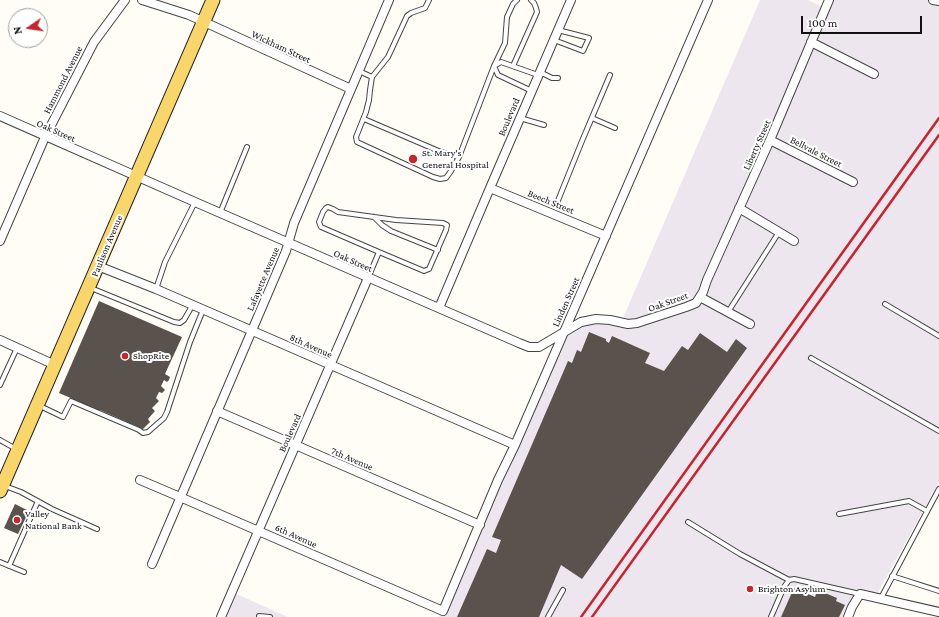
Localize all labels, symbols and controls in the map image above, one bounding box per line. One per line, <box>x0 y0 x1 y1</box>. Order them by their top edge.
north arrow <box>8 8 48 48</box>
scale bar <box>803 8 924 34</box>
text: 100 m <box>808 16 837 30</box>
text: N <box>11 25 24 35</box>
street label: Wickham Street <box>250 28 312 66</box>
street label: Hammond Avenue <box>41 44 85 116</box>
street label: Boulevard <box>496 96 522 138</box>
street label: Oak Street <box>35 117 77 145</box>
street label: Liberty Street <box>741 118 773 172</box>
street label: Bellvale Street <box>788 134 844 170</box>
place label: St. Mary's General Hospital <box>422 147 489 170</box>
marker: St. Mary's General Hospital <box>407 153 419 165</box>
street label: Beech Street <box>526 187 576 217</box>
street label: Paulison Avenue <box>89 213 125 279</box>
street label: Lafayette Avenue <box>244 245 282 313</box>
street label: Oak Street <box>332 247 374 275</box>
street label: Linden Street <box>550 275 582 329</box>
street label: Oak Street <box>646 289 690 315</box>
street label: 8th Avenue <box>288 331 334 361</box>
place label: ShopRite <box>133 350 169 362</box>
marker: ShopRite <box>120 351 130 361</box>
street label: Boulevard <box>276 412 304 454</box>
street label: 7th Avenue <box>329 445 375 473</box>
place label: Valley National Bank <box>25 508 82 532</box>
marker: Valley National Bank <box>12 515 22 525</box>
street label: 6th Avenue <box>273 521 319 551</box>
place label: Brighton Asylum <box>758 583 825 595</box>
marker: Brighton Asylum <box>745 584 755 594</box>

